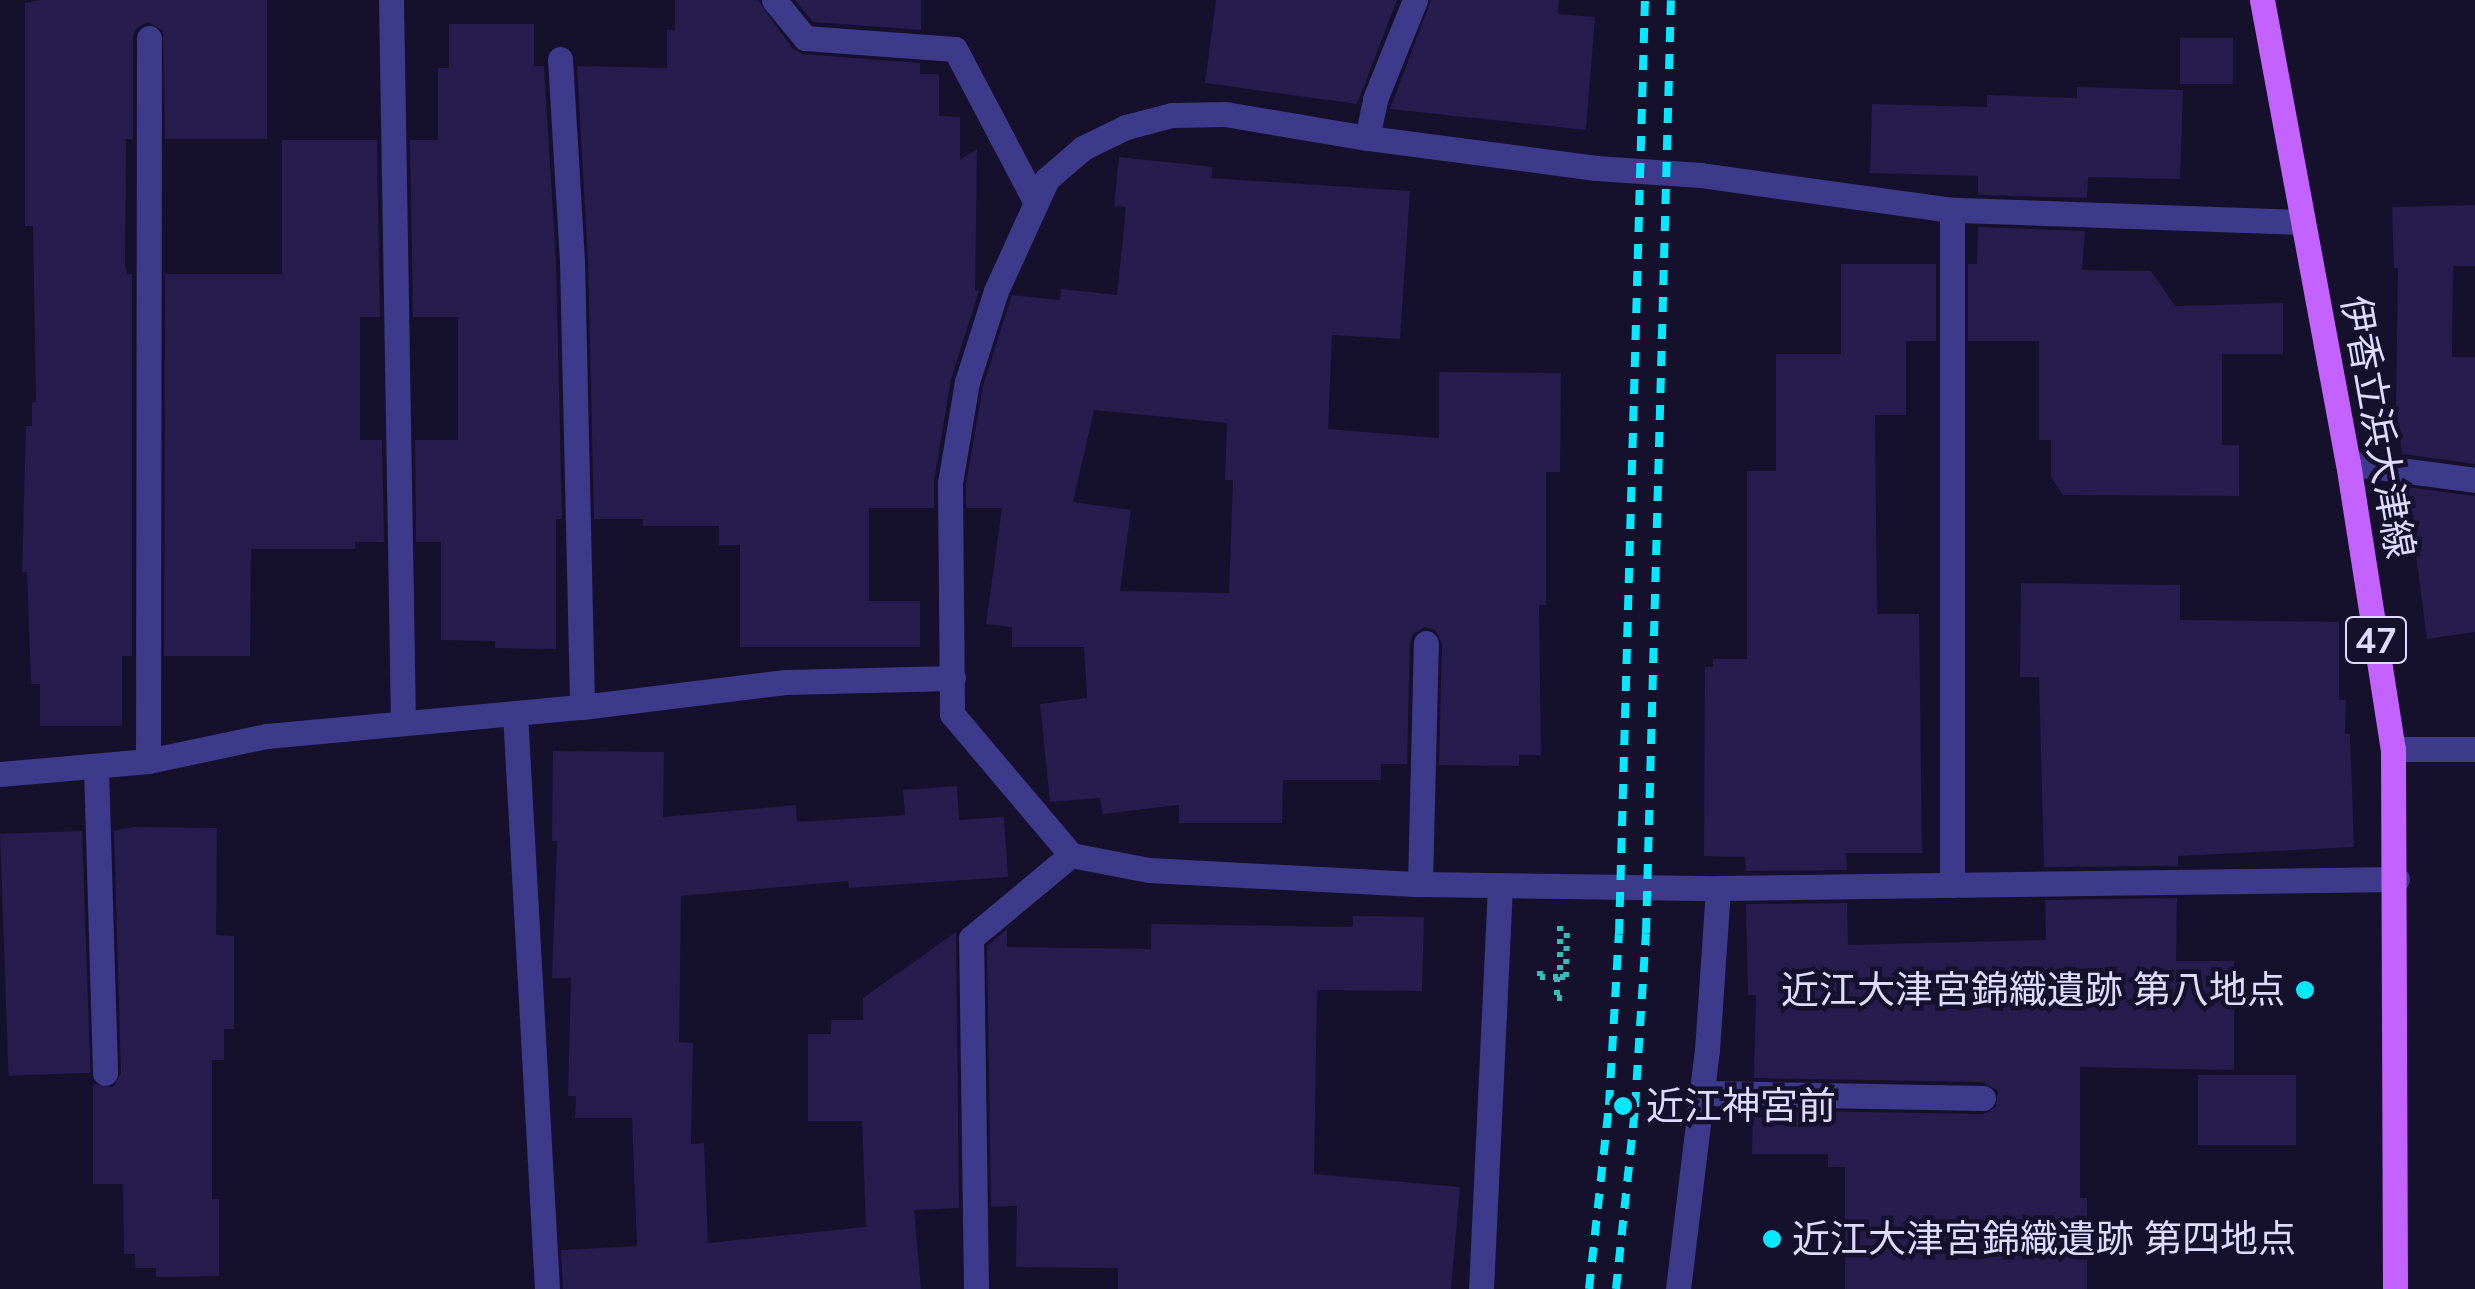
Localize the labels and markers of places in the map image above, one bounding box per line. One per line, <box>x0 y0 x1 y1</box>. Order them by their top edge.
place label: 近江大津宮錦織遺跡 第八地点 <box>1781 967 2285 1013</box>
marker: 近江大津宮錦織遺跡 第八地点 <box>2294 979 2316 1001</box>
place label: 近江神宮前 <box>1646 1083 1836 1129</box>
marker: 近江神宮前 <box>1610 1093 1636 1119</box>
place label: 近江大津宮錦織遺跡 第四地点 <box>1792 1216 2296 1262</box>
marker: 近江大津宮錦織遺跡 第四地点 <box>1761 1228 1783 1250</box>

